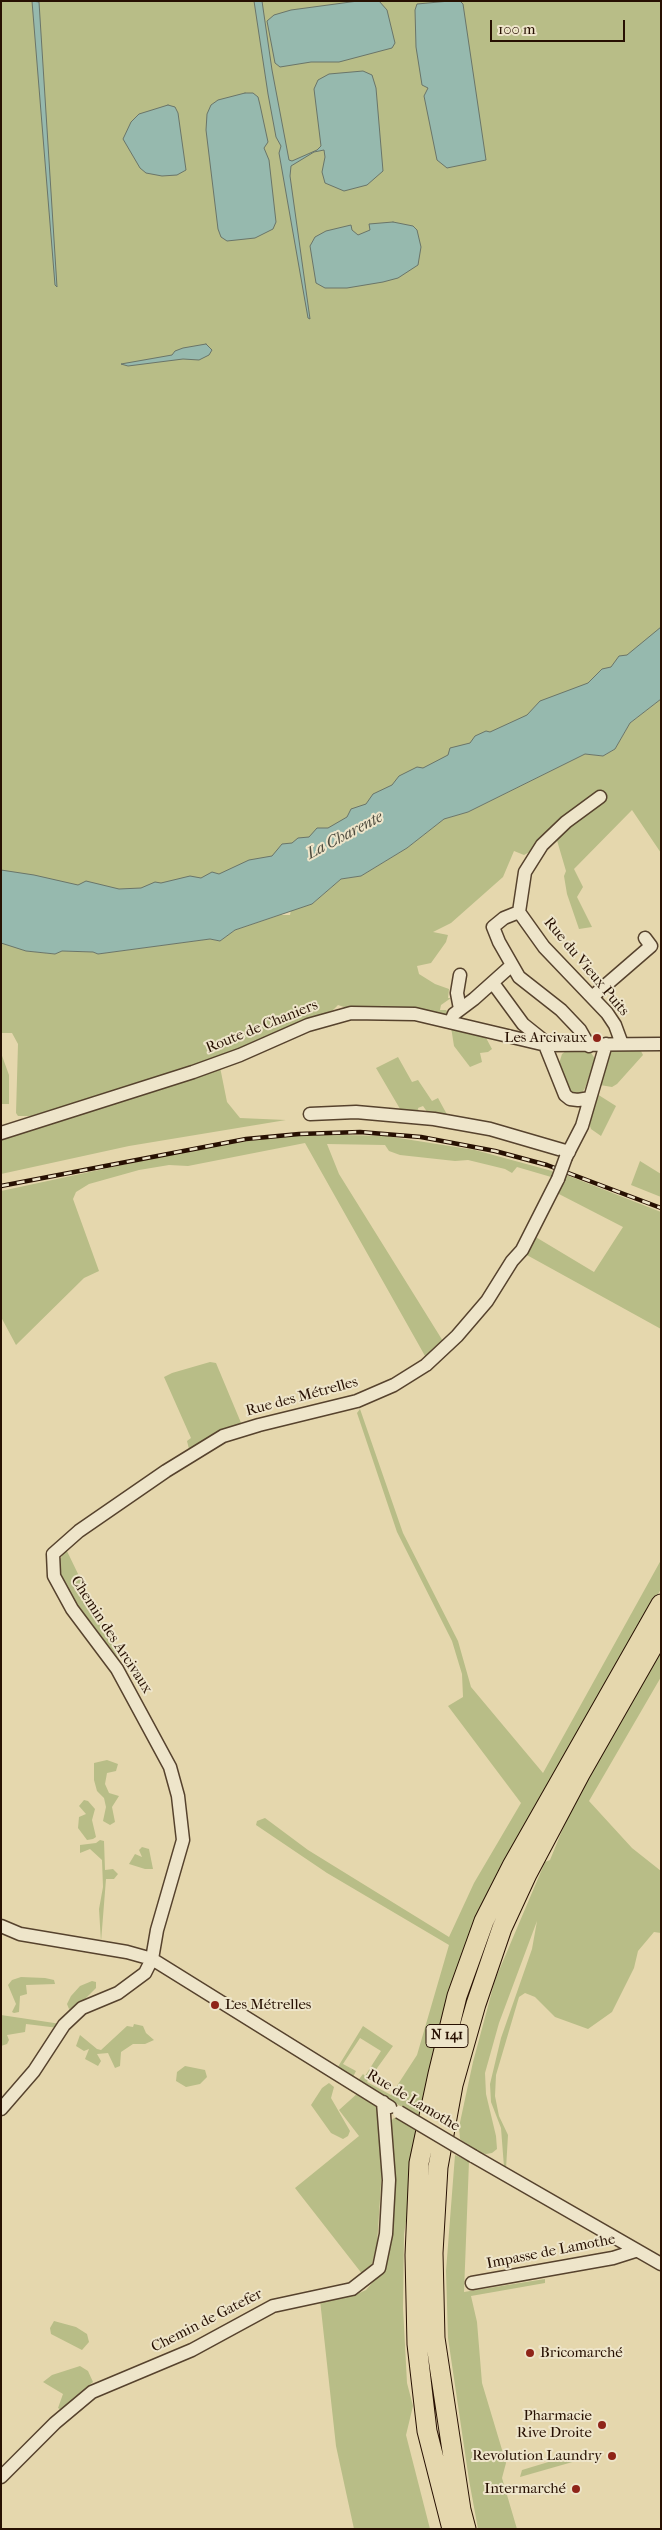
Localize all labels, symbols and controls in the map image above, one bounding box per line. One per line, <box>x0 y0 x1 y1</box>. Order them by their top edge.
scale bar <box>492 10 627 42</box>
text: 100 m <box>498 20 536 38</box>
water label: La Charente <box>304 808 386 864</box>
street label: Rue du Vieux Puits <box>539 914 633 1020</box>
street label: Route de Chaniers <box>203 996 321 1058</box>
place label: Les Arcivaux <box>504 1029 587 1047</box>
marker: Les Arcivaux <box>591 1032 603 1044</box>
street label: Rue des Métrelles <box>244 1373 360 1421</box>
street label: Chemin des Arcivaux <box>66 1573 156 1697</box>
place label: Les Métrelles <box>225 1996 311 2014</box>
marker: Les Métrelles <box>209 1999 221 2011</box>
road number: N 141 <box>426 2024 468 2048</box>
street label: Rue de Lamothe <box>363 2066 463 2136</box>
street label: Impasse de Lamothe <box>485 2231 617 2273</box>
street label: Chemin de Gatefer <box>148 2285 266 2357</box>
place label: Bricomarché <box>540 2344 623 2362</box>
marker: Bricomarché <box>524 2347 536 2359</box>
place label: Pharmacie Rive Droite <box>517 2407 592 2442</box>
marker: Pharmacie Rive Droite <box>596 2419 608 2431</box>
place label: Revolution Laundry <box>472 2447 602 2465</box>
marker: Revolution Laundry <box>606 2450 618 2462</box>
place label: Intermarché <box>484 2480 566 2498</box>
marker: Intermarché <box>570 2483 582 2495</box>

